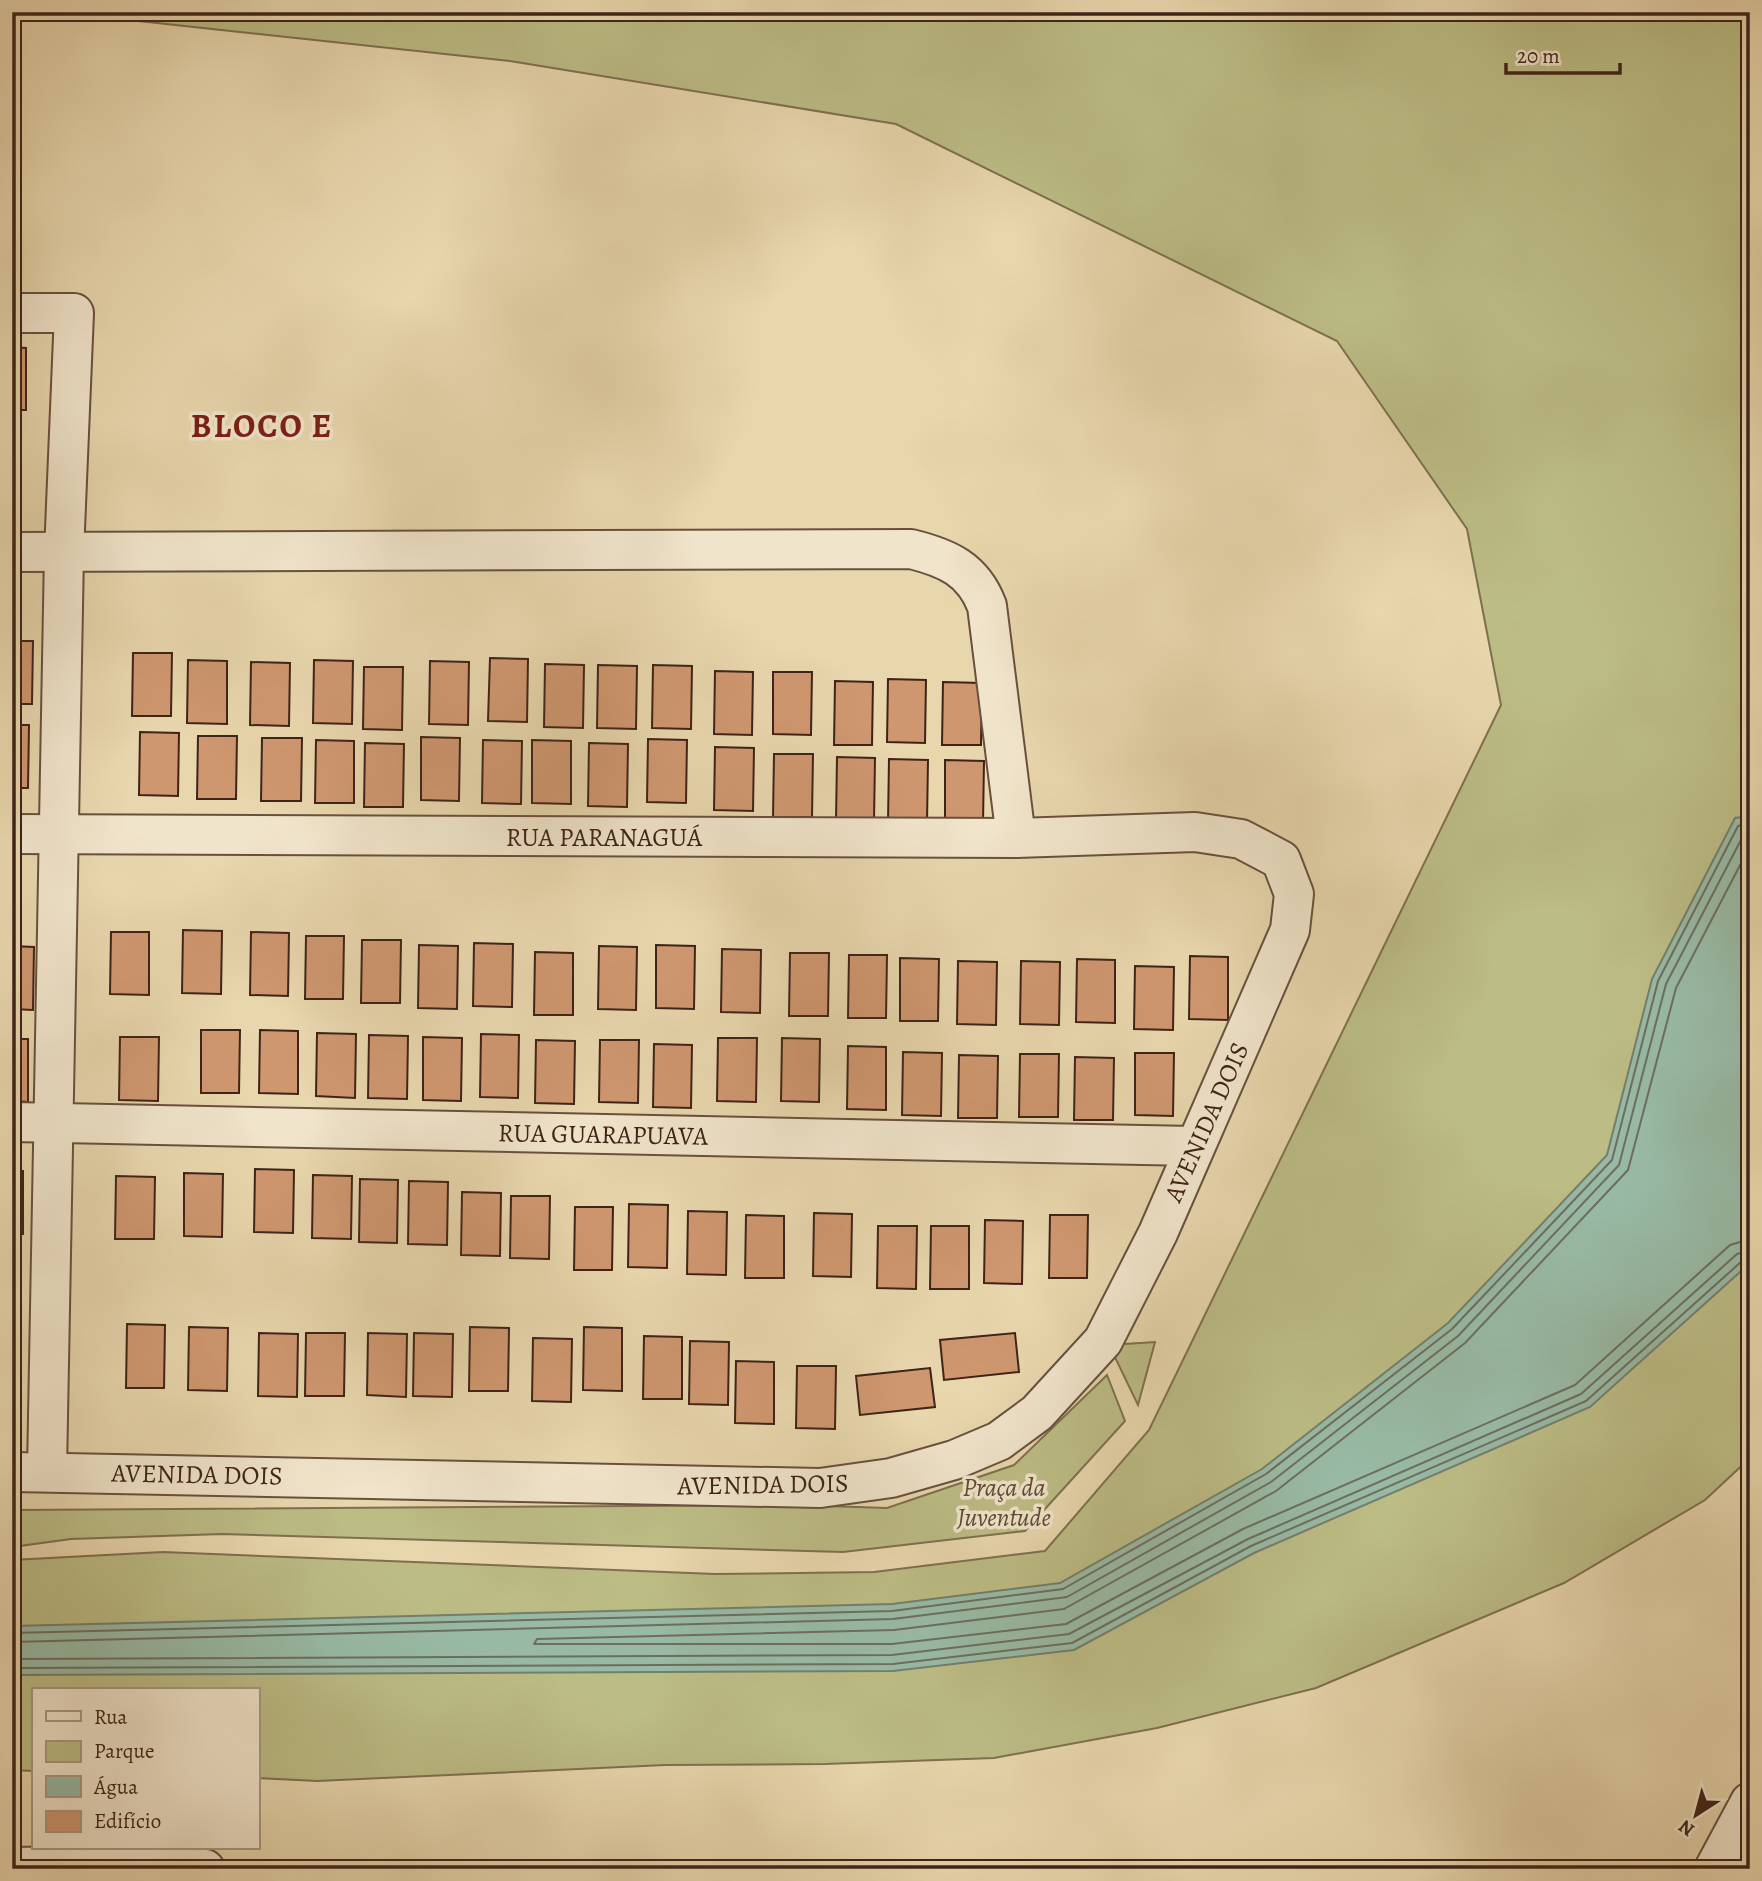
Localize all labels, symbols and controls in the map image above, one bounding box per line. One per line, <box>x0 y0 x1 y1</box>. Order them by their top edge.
scale bar <box>1506 32 1620 76</box>
text: 20 m <box>1517 42 1560 70</box>
district label: BLOCO E <box>191 403 333 448</box>
street label: RUA PARANAGUÁ <box>506 820 703 855</box>
street label: AVENIDA DOIS <box>1155 1037 1257 1208</box>
street label: RUA GUARAPUAVA <box>498 1115 709 1154</box>
street label: AVENIDA DOIS <box>110 1455 283 1493</box>
street label: AVENIDA DOIS <box>676 1466 849 1504</box>
park label: Praça da Juventude <box>956 1470 1051 1535</box>
legend <box>32 1688 259 1850</box>
text: Rua <box>94 1703 128 1731</box>
text: Parque <box>94 1737 154 1765</box>
text: Água <box>93 1773 138 1801</box>
north arrow <box>1660 1780 1730 1850</box>
text: Edifício <box>94 1807 161 1835</box>
text: N <box>1673 1813 1700 1843</box>

